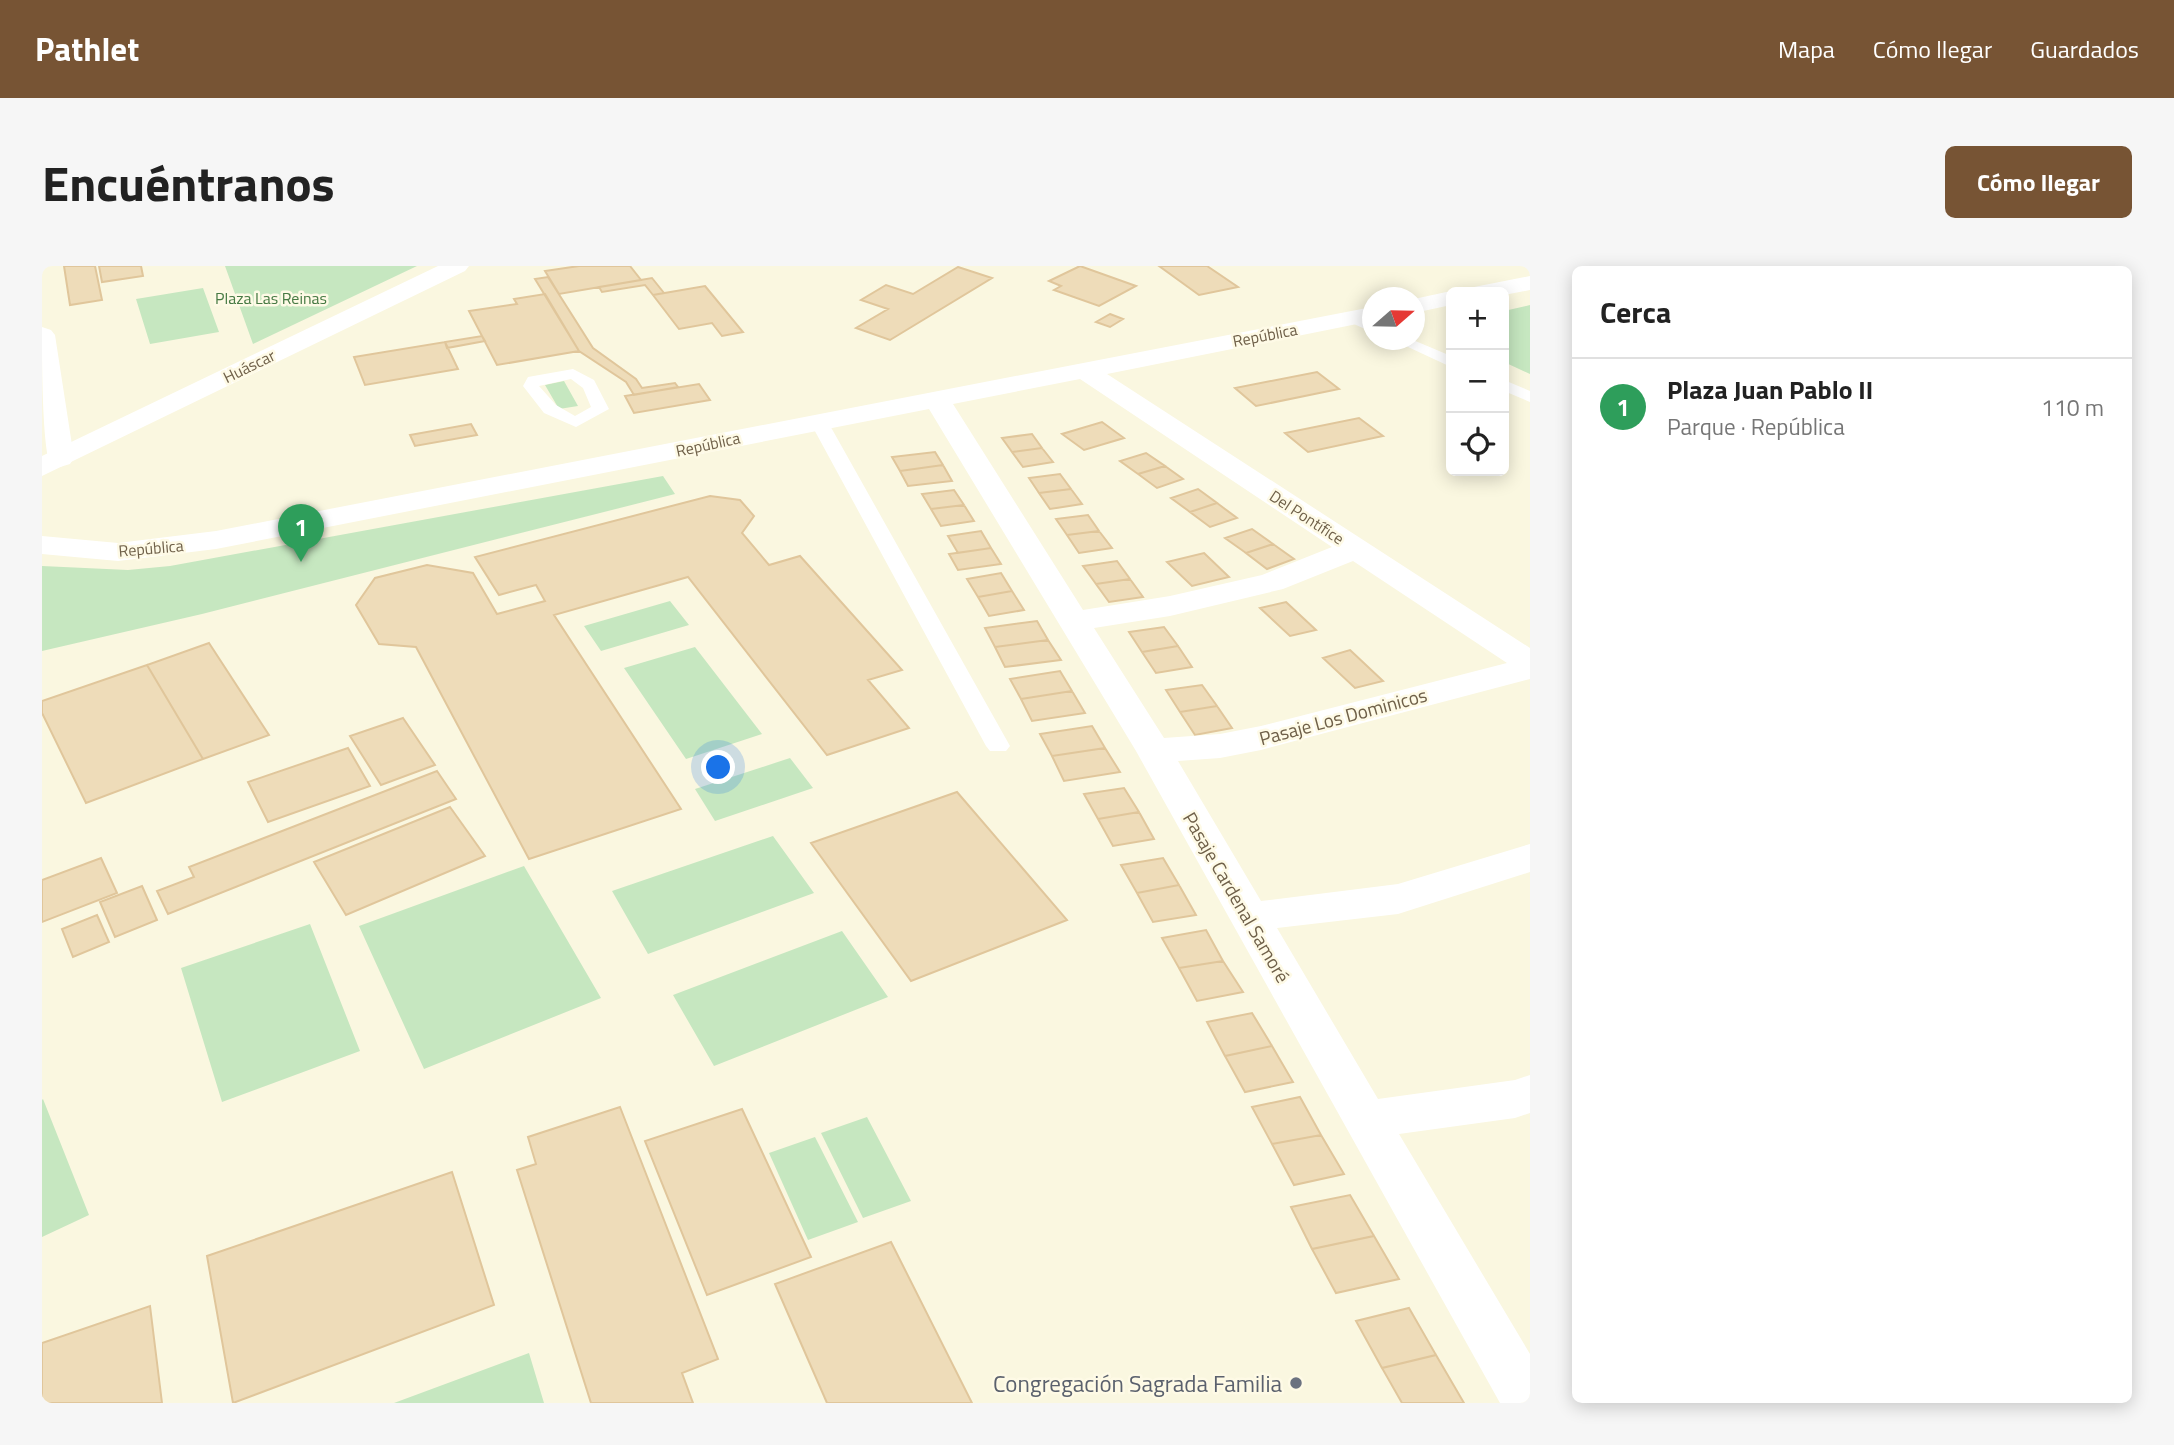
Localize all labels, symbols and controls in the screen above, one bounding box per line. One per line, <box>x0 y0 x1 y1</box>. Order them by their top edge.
text: Pathlet <box>35 24 139 74</box>
text: Mapa <box>1778 31 1835 67</box>
text: Cómo llegar <box>1873 31 1992 67</box>
text: Guardados <box>2030 31 2139 67</box>
text: Encuéntranos <box>42 145 335 220</box>
button: Cómo llegar <box>1945 146 2132 218</box>
park label: Plaza Las Reinas <box>215 286 327 310</box>
north arrow <box>1362 287 1425 350</box>
map controls <box>1446 287 1509 476</box>
button: + <box>1446 287 1509 350</box>
text: Cerca <box>1600 289 1671 335</box>
street label: República <box>1231 317 1299 353</box>
street label: Huáscar <box>219 343 280 389</box>
button: − <box>1446 350 1509 413</box>
text: Plaza Juan Pablo II <box>1667 370 1873 409</box>
text: 1 <box>1617 390 1629 425</box>
text: 110 m <box>2041 390 2104 425</box>
text: Parque · República <box>1667 409 1845 444</box>
button: locate <box>1446 413 1509 476</box>
street label: República <box>674 425 742 463</box>
street label: Del Pontífice <box>1265 484 1349 550</box>
pin: 1 <box>278 504 324 562</box>
street label: República <box>117 533 185 563</box>
street label: Pasaje Los Dominicos <box>1256 680 1430 752</box>
your location <box>701 750 735 784</box>
street label: Pasaje Cardenal Samoré <box>1176 806 1298 988</box>
place label: Congregación Sagrada Familia <box>993 1366 1282 1401</box>
marker: Congregación Sagrada Familia <box>1288 1375 1304 1391</box>

